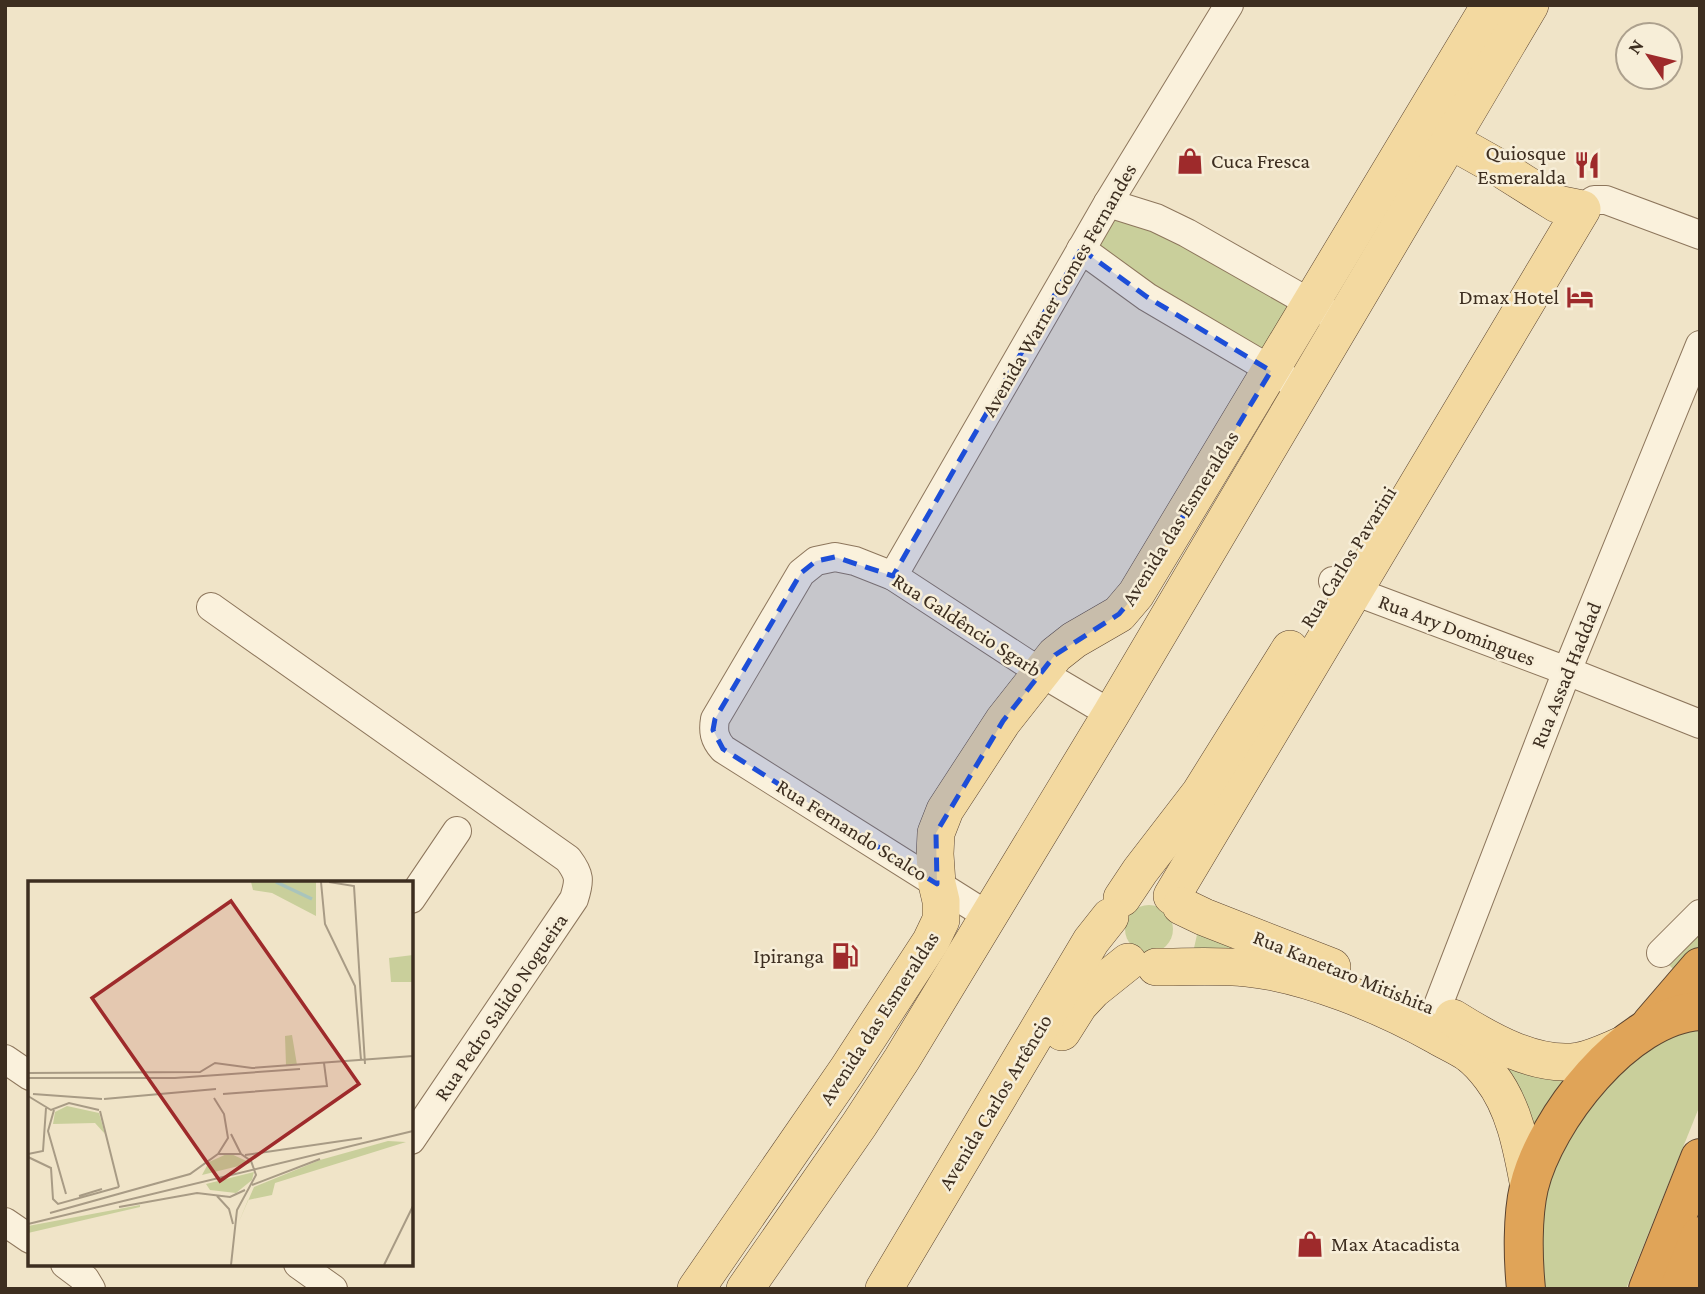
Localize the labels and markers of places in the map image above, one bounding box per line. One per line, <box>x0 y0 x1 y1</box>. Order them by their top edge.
place label: Quiosque Esmeralda <box>1477 141 1566 189</box>
shop icon: Cuca Fresca <box>1175 146 1205 176</box>
place label: Cuca Fresca <box>1211 149 1310 173</box>
restaurant icon: Quiosque Esmeralda <box>1572 150 1602 180</box>
hotel icon: Dmax Hotel <box>1565 282 1595 312</box>
place label: Dmax Hotel <box>1459 285 1559 309</box>
fuel station icon: Ipiranga <box>830 941 860 971</box>
place label: Ipiranga <box>753 944 824 968</box>
shop icon: Max Atacadista <box>1295 1229 1325 1259</box>
place label: Max Atacadista <box>1331 1232 1460 1256</box>

